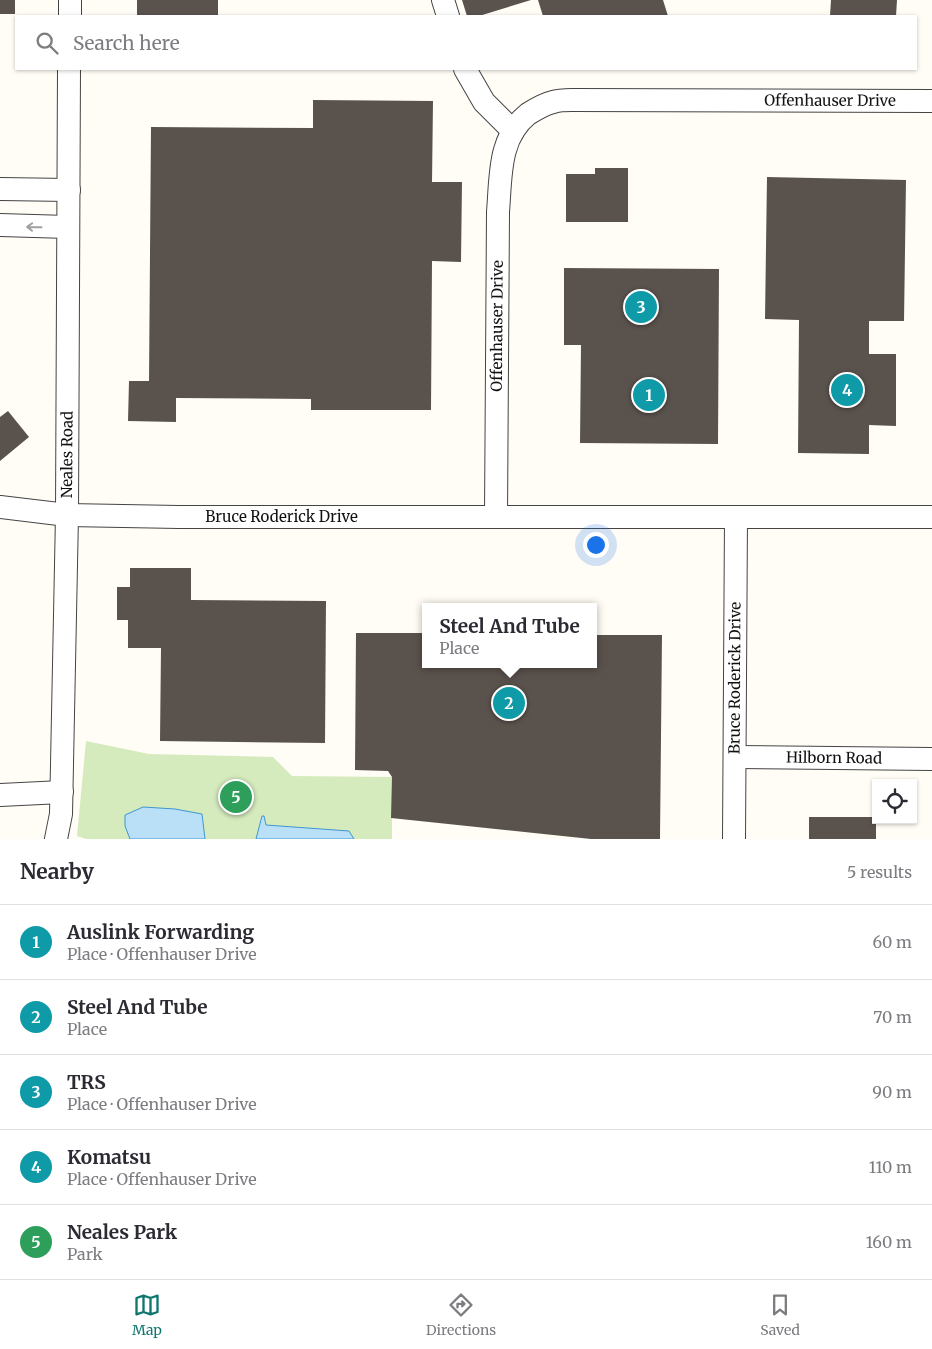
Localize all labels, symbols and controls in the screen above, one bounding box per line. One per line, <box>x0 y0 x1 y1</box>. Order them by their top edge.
search box <box>15 15 917 70</box>
icon: search <box>33 29 61 57</box>
text: Search here <box>73 31 180 55</box>
street label: Offenhauser Drive <box>764 91 896 110</box>
one-way arrow <box>26 222 42 231</box>
street label: Offenhauser Drive <box>487 260 507 392</box>
pin: 3 <box>625 288 657 326</box>
pin: 4 <box>831 371 863 409</box>
pin: 1 <box>633 376 665 414</box>
street label: Neales Road <box>57 411 76 498</box>
street label: Bruce Roderick Drive <box>205 507 358 526</box>
your location <box>583 532 609 558</box>
street label: Bruce Roderick Drive <box>725 602 744 754</box>
popup <box>422 603 597 668</box>
text: Steel And Tube <box>439 614 580 638</box>
text: Place <box>439 638 479 658</box>
pin: 2 <box>493 684 525 722</box>
street label: Hilborn Road <box>786 748 882 767</box>
pin: 5 <box>220 778 252 816</box>
map controls <box>872 779 917 824</box>
button: locate <box>872 779 917 824</box>
text: Nearby <box>20 858 94 885</box>
text: 5 results <box>847 862 912 882</box>
text: Auslink Forwarding <box>67 920 254 944</box>
text: 1 <box>32 932 40 952</box>
text: 60 m <box>872 932 912 952</box>
text: Place · Offenhauser Drive <box>67 944 257 964</box>
text: Steel And Tube <box>67 995 207 1019</box>
text: 2 <box>31 1007 41 1027</box>
text: 70 m <box>873 1007 912 1027</box>
text: Place <box>67 1019 107 1039</box>
text: TRS <box>67 1070 106 1094</box>
text: 3 <box>31 1082 41 1102</box>
text: 90 m <box>872 1082 912 1102</box>
text: Place · Offenhauser Drive <box>67 1094 257 1114</box>
text: Komatsu <box>67 1145 151 1169</box>
text: 4 <box>31 1157 41 1177</box>
text: 110 m <box>869 1157 912 1177</box>
text: Place · Offenhauser Drive <box>67 1169 257 1189</box>
text: Neales Park <box>67 1220 177 1244</box>
text: 5 <box>31 1232 41 1252</box>
text: 160 m <box>866 1232 912 1252</box>
text: Park <box>67 1244 103 1264</box>
tab: Map <box>132 1291 162 1339</box>
tab: Directions <box>426 1291 496 1339</box>
tab: Saved <box>760 1291 800 1339</box>

